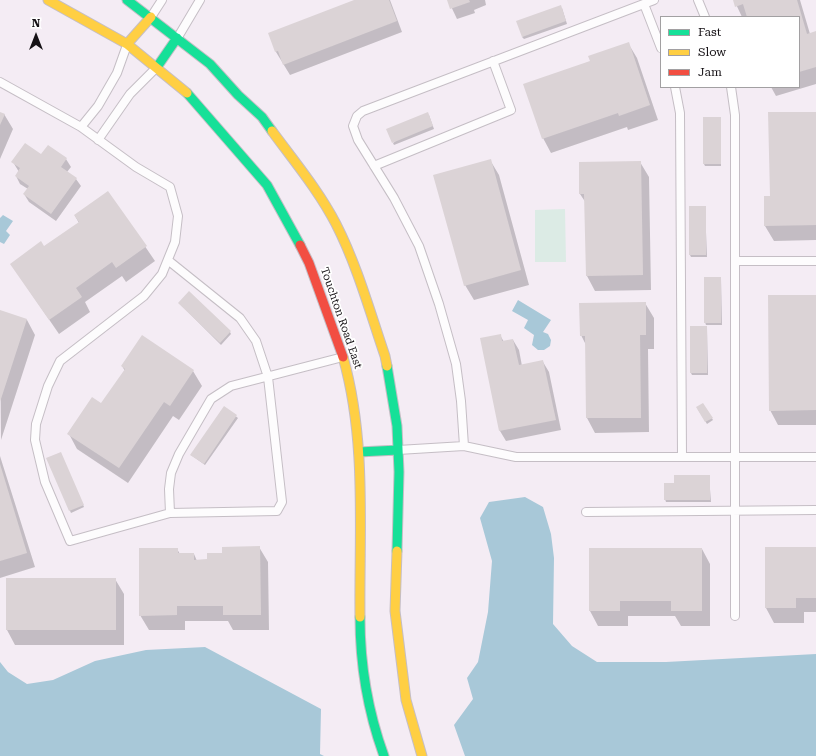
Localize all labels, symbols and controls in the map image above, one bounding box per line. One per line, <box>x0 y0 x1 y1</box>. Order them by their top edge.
north arrow <box>16 16 56 56</box>
legend <box>660 16 800 88</box>
text: N <box>32 17 40 30</box>
text: Fast <box>698 25 721 39</box>
text: Slow <box>698 45 726 59</box>
text: Jam <box>698 65 722 79</box>
street label: Touchton Road East <box>317 266 365 370</box>

